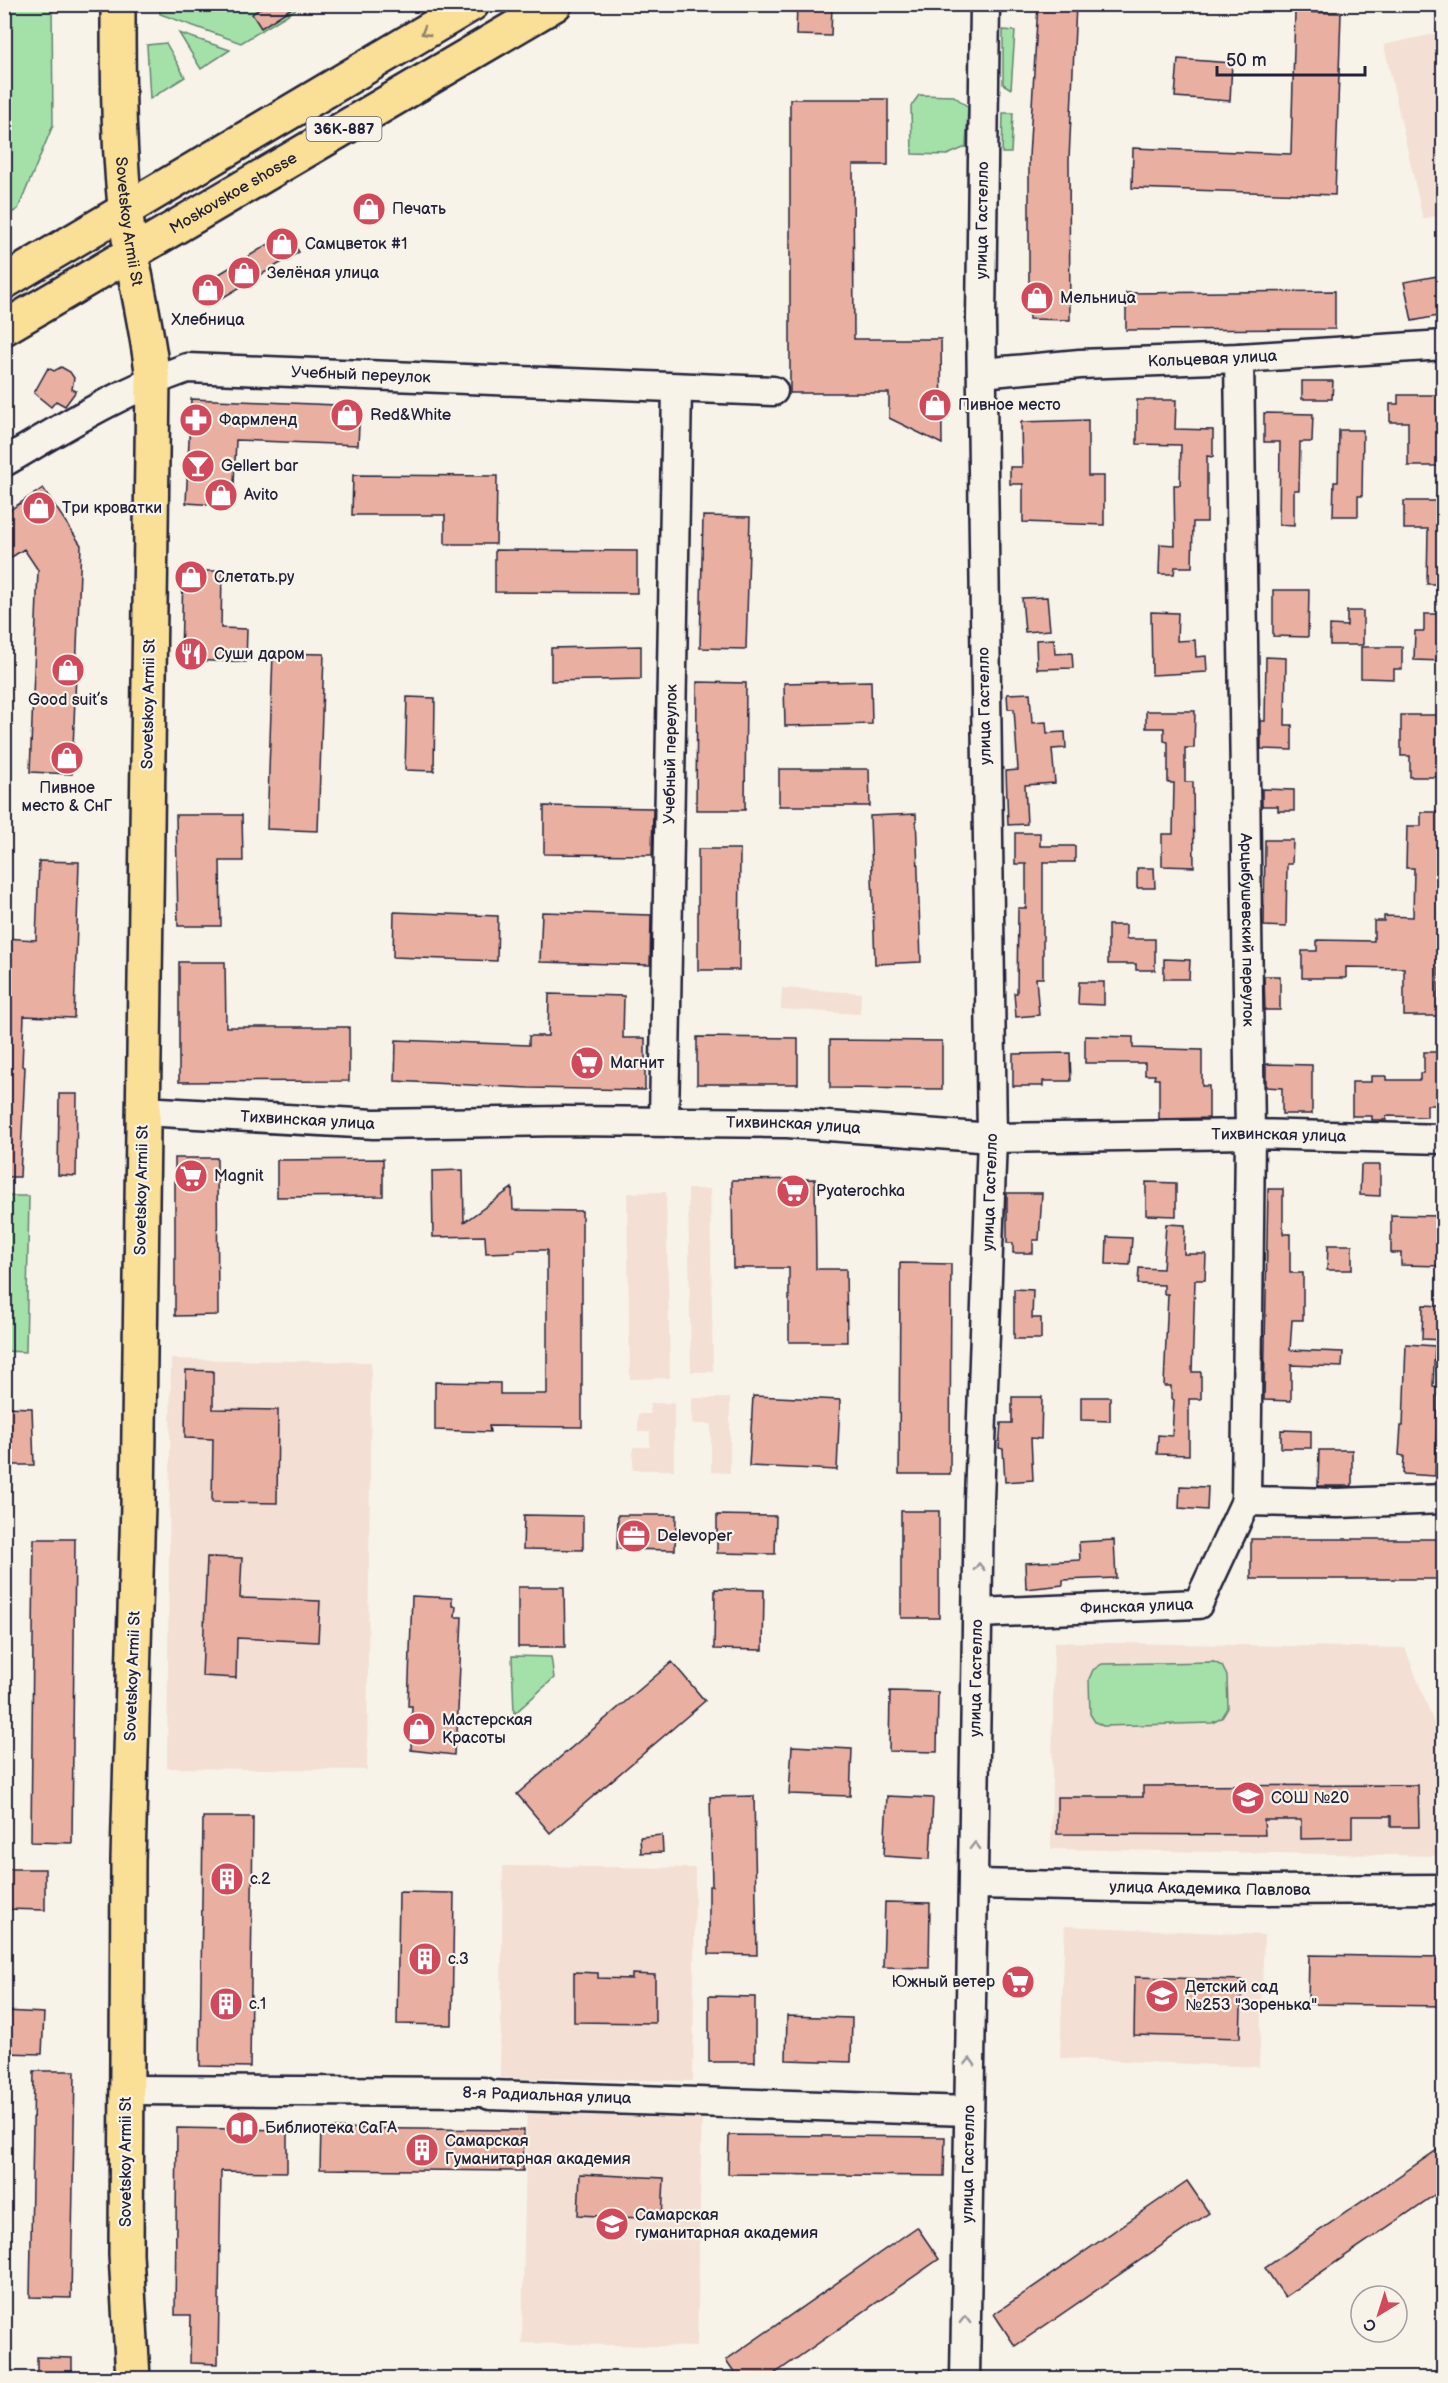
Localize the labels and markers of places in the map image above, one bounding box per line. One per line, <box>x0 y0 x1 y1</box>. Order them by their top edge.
shop icon: Печать <box>351 191 387 227</box>
place label: Печать <box>392 200 446 219</box>
shop icon: Самцветок #1 <box>264 226 300 262</box>
place label: Самцветок #1 <box>305 235 407 254</box>
shop icon: Зелёная улица <box>226 255 262 291</box>
place label: Зелёная улица <box>267 264 380 283</box>
shop icon: Хлебница <box>190 272 226 308</box>
shop icon: Мельница <box>1019 280 1055 316</box>
place label: Мельница <box>1060 289 1137 308</box>
place label: Хлебница <box>171 311 245 330</box>
shop icon: Пивное место <box>917 387 953 423</box>
place label: Пивное место <box>958 396 1061 415</box>
shop icon: Red&White <box>329 397 365 433</box>
pharmacy icon: Фармленд <box>178 402 214 438</box>
place label: Red&White <box>370 406 452 425</box>
place label: Фармленд <box>219 411 297 430</box>
bar icon: Gellert bar <box>180 448 216 484</box>
place label: Gellert bar <box>221 457 298 476</box>
shop icon: Avito <box>203 477 239 513</box>
place label: Avito <box>244 486 278 505</box>
shop icon: Три кроватки <box>21 490 57 526</box>
place label: Три кроватки <box>62 499 162 518</box>
shop icon: Слетать.ру <box>173 559 209 595</box>
place label: Слетать.ру <box>214 568 295 587</box>
restaurant icon: Суши даром <box>173 636 209 672</box>
place label: Суши даром <box>214 645 305 664</box>
shop icon: Good suit’s <box>50 652 86 688</box>
place label: Good suit’s <box>28 691 108 710</box>
shop icon: Пивное место & СнГ <box>49 740 85 776</box>
place label: Пивное место & СнГ <box>22 779 113 816</box>
supermarket icon: Магнит <box>569 1045 605 1081</box>
place label: Магнит <box>610 1054 665 1073</box>
supermarket icon: Magnit <box>173 1158 209 1194</box>
place label: Magnit <box>214 1167 264 1186</box>
supermarket icon: Pyaterochka <box>775 1173 811 1209</box>
place label: Pyaterochka <box>816 1182 905 1201</box>
office icon: Delevoper <box>616 1518 652 1554</box>
place label: Delevoper <box>657 1527 732 1546</box>
shop icon: Мастерская Красоты <box>401 1711 437 1747</box>
place label: Мастерская Красоты <box>442 1711 533 1748</box>
school or university icon: СОШ №20 <box>1230 1780 1266 1816</box>
place label: СОШ №20 <box>1271 1789 1349 1808</box>
building icon: с.2 <box>209 1861 245 1897</box>
place label: с.2 <box>250 1870 271 1889</box>
building icon: с.3 <box>407 1941 443 1977</box>
place label: с.3 <box>448 1950 469 1969</box>
supermarket icon: Южный ветер <box>1000 1964 1036 2000</box>
place label: Южный ветер <box>891 1973 995 1992</box>
school or university icon: Детский сад №253 "Зоренька" <box>1144 1978 1180 2014</box>
place label: Детский сад №253 "Зоренька" <box>1185 1978 1317 2015</box>
building icon: с.1 <box>208 1986 244 2022</box>
place label: с.1 <box>249 1995 266 2014</box>
library icon: Библиотека СаГА <box>224 2110 260 2146</box>
place label: Библиотека СаГА <box>265 2119 397 2138</box>
building icon: Самарская Гуманитарная академия <box>404 2132 440 2168</box>
place label: Самарская Гуманитарная академия <box>445 2132 631 2169</box>
school or university icon: Самарская гуманитарная академия <box>594 2206 630 2242</box>
place label: Самарская гуманитарная академия <box>635 2206 818 2243</box>

